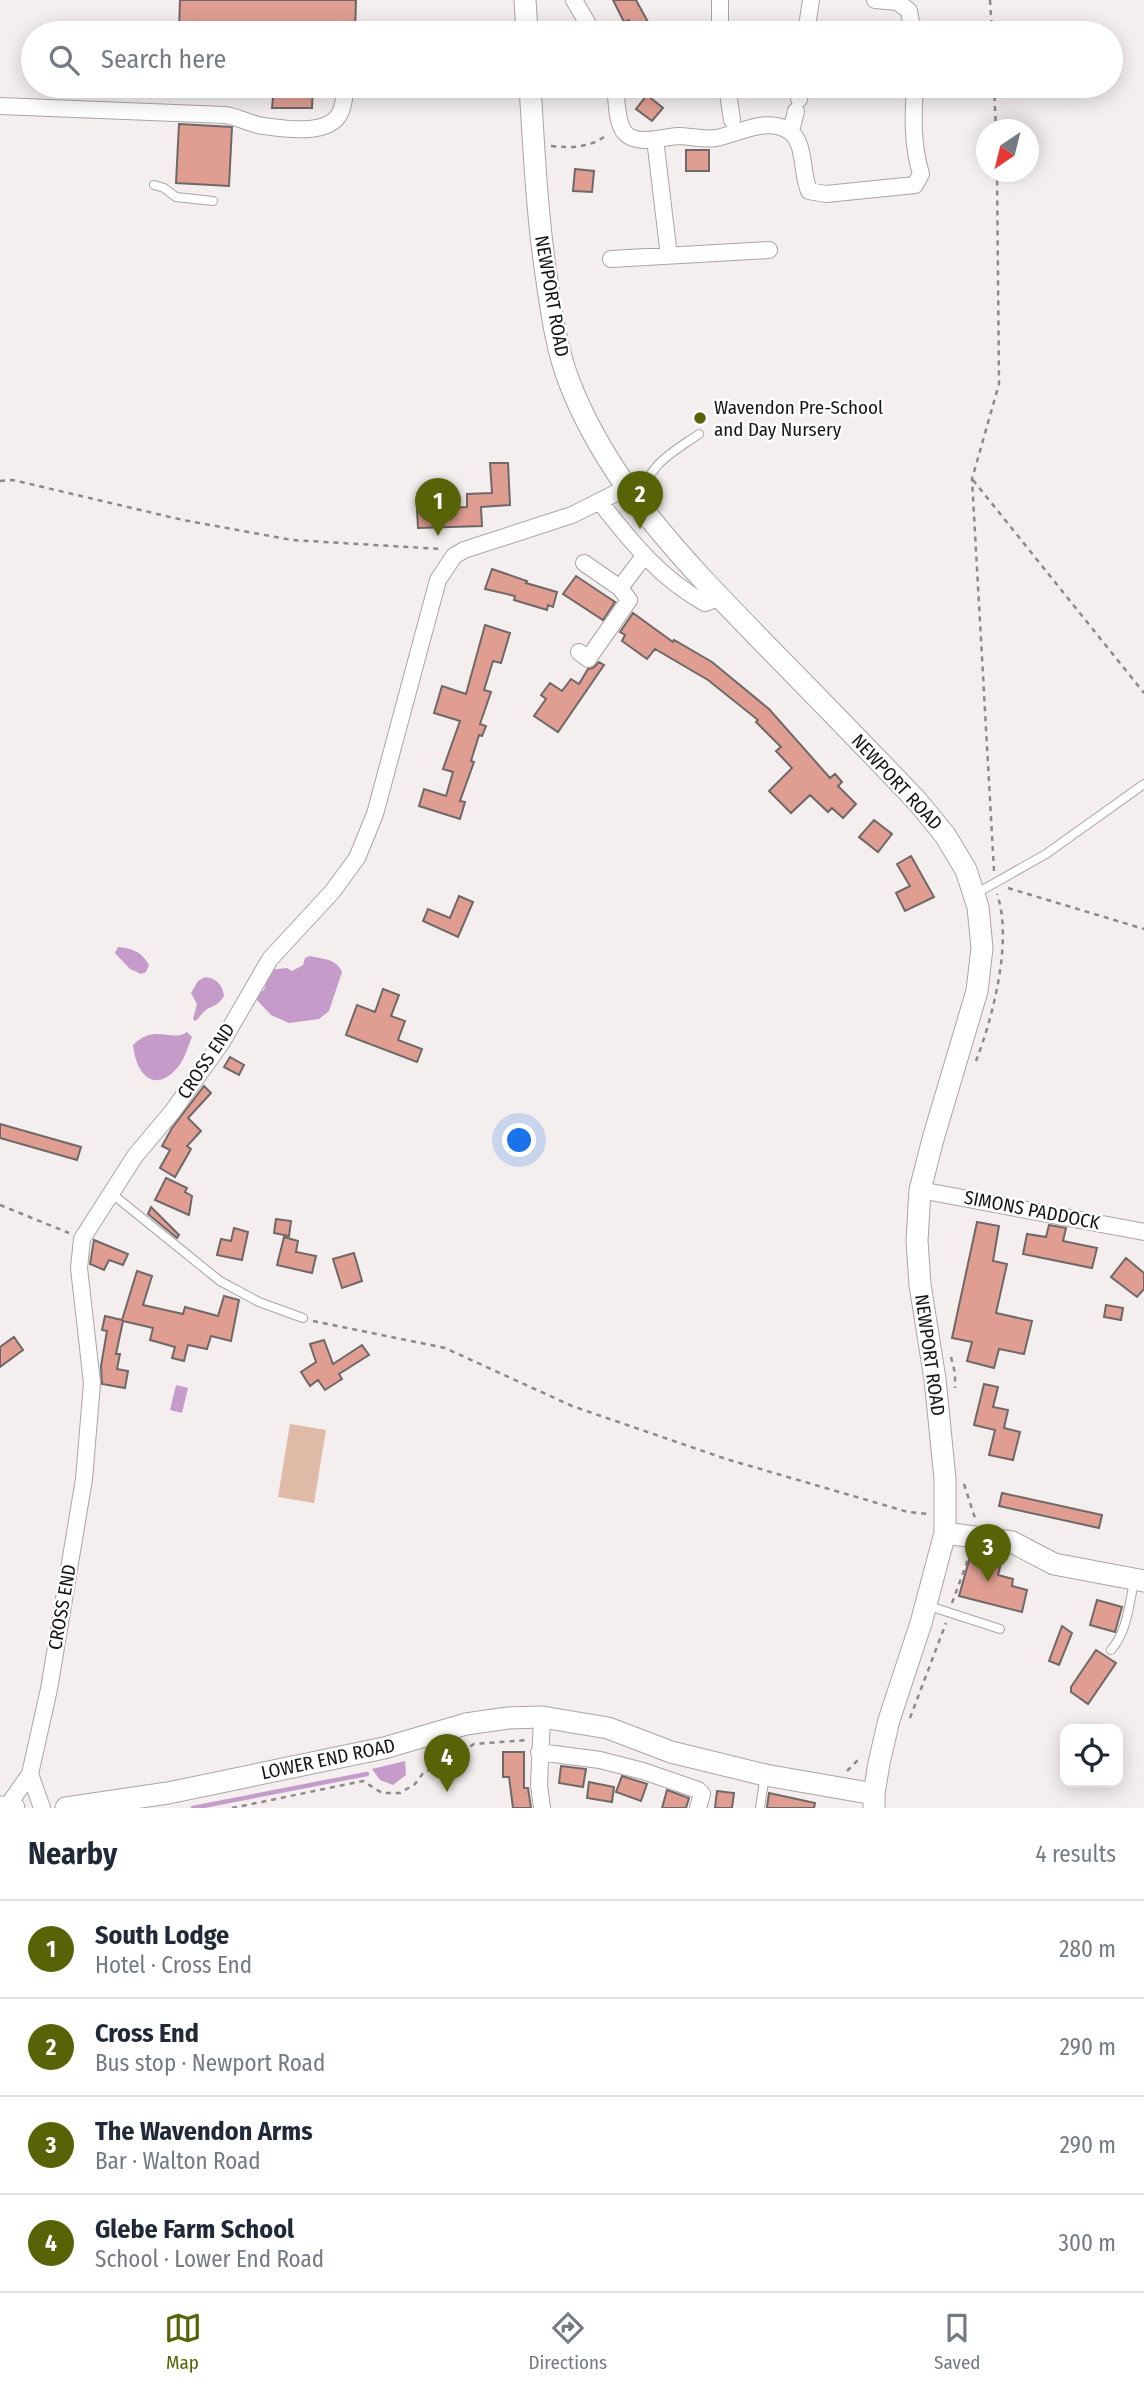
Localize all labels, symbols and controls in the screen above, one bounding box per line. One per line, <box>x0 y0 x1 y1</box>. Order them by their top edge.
search box <box>21 21 1123 98</box>
icon: search <box>45 41 83 79</box>
text: Search here <box>101 44 226 75</box>
north arrow <box>976 119 1039 182</box>
street label: NEWPORT ROAD <box>530 234 574 358</box>
place label: Wavendon Pre-School and Day Nursery <box>714 396 883 441</box>
marker: Wavendon Pre-School and Day Nursery <box>692 410 708 426</box>
pin: 2 <box>617 471 663 529</box>
pin: 1 <box>415 478 461 536</box>
street label: NEWPORT ROAD <box>847 729 947 835</box>
street label: CROSS END <box>172 1019 240 1103</box>
your location <box>502 1123 536 1157</box>
street label: SIMONS PADDOCK <box>962 1186 1103 1235</box>
street label: NEWPORT ROAD <box>910 1293 950 1417</box>
pin: 3 <box>965 1524 1011 1582</box>
street label: CROSS END <box>43 1562 81 1652</box>
map controls <box>1060 1724 1123 1787</box>
button: locate <box>1060 1724 1123 1787</box>
street label: LOWER END ROAD <box>259 1734 397 1784</box>
pin: 4 <box>424 1734 470 1792</box>
text: Nearby <box>28 1836 117 1872</box>
text: 4 results <box>1035 1840 1116 1868</box>
text: South Lodge <box>95 1920 229 1951</box>
text: 1 <box>46 1935 56 1963</box>
text: 280 m <box>1059 1935 1116 1963</box>
text: Hotel · Cross End <box>95 1951 252 1979</box>
text: Cross End <box>95 2018 199 2049</box>
text: 2 <box>46 2033 56 2061</box>
text: 290 m <box>1060 2033 1116 2061</box>
text: Bus stop · Newport Road <box>95 2049 325 2077</box>
text: The Wavendon Arms <box>95 2116 313 2147</box>
text: 3 <box>46 2131 56 2159</box>
text: 290 m <box>1060 2131 1116 2159</box>
text: Bar · Walton Road <box>95 2147 261 2175</box>
text: Glebe Farm School <box>95 2214 294 2245</box>
text: 4 <box>45 2229 57 2257</box>
text: 300 m <box>1059 2229 1116 2257</box>
text: School · Lower End Road <box>95 2245 324 2273</box>
tab: Map <box>164 2309 202 2374</box>
tab: Directions <box>529 2309 607 2374</box>
tab: Saved <box>934 2309 980 2374</box>

